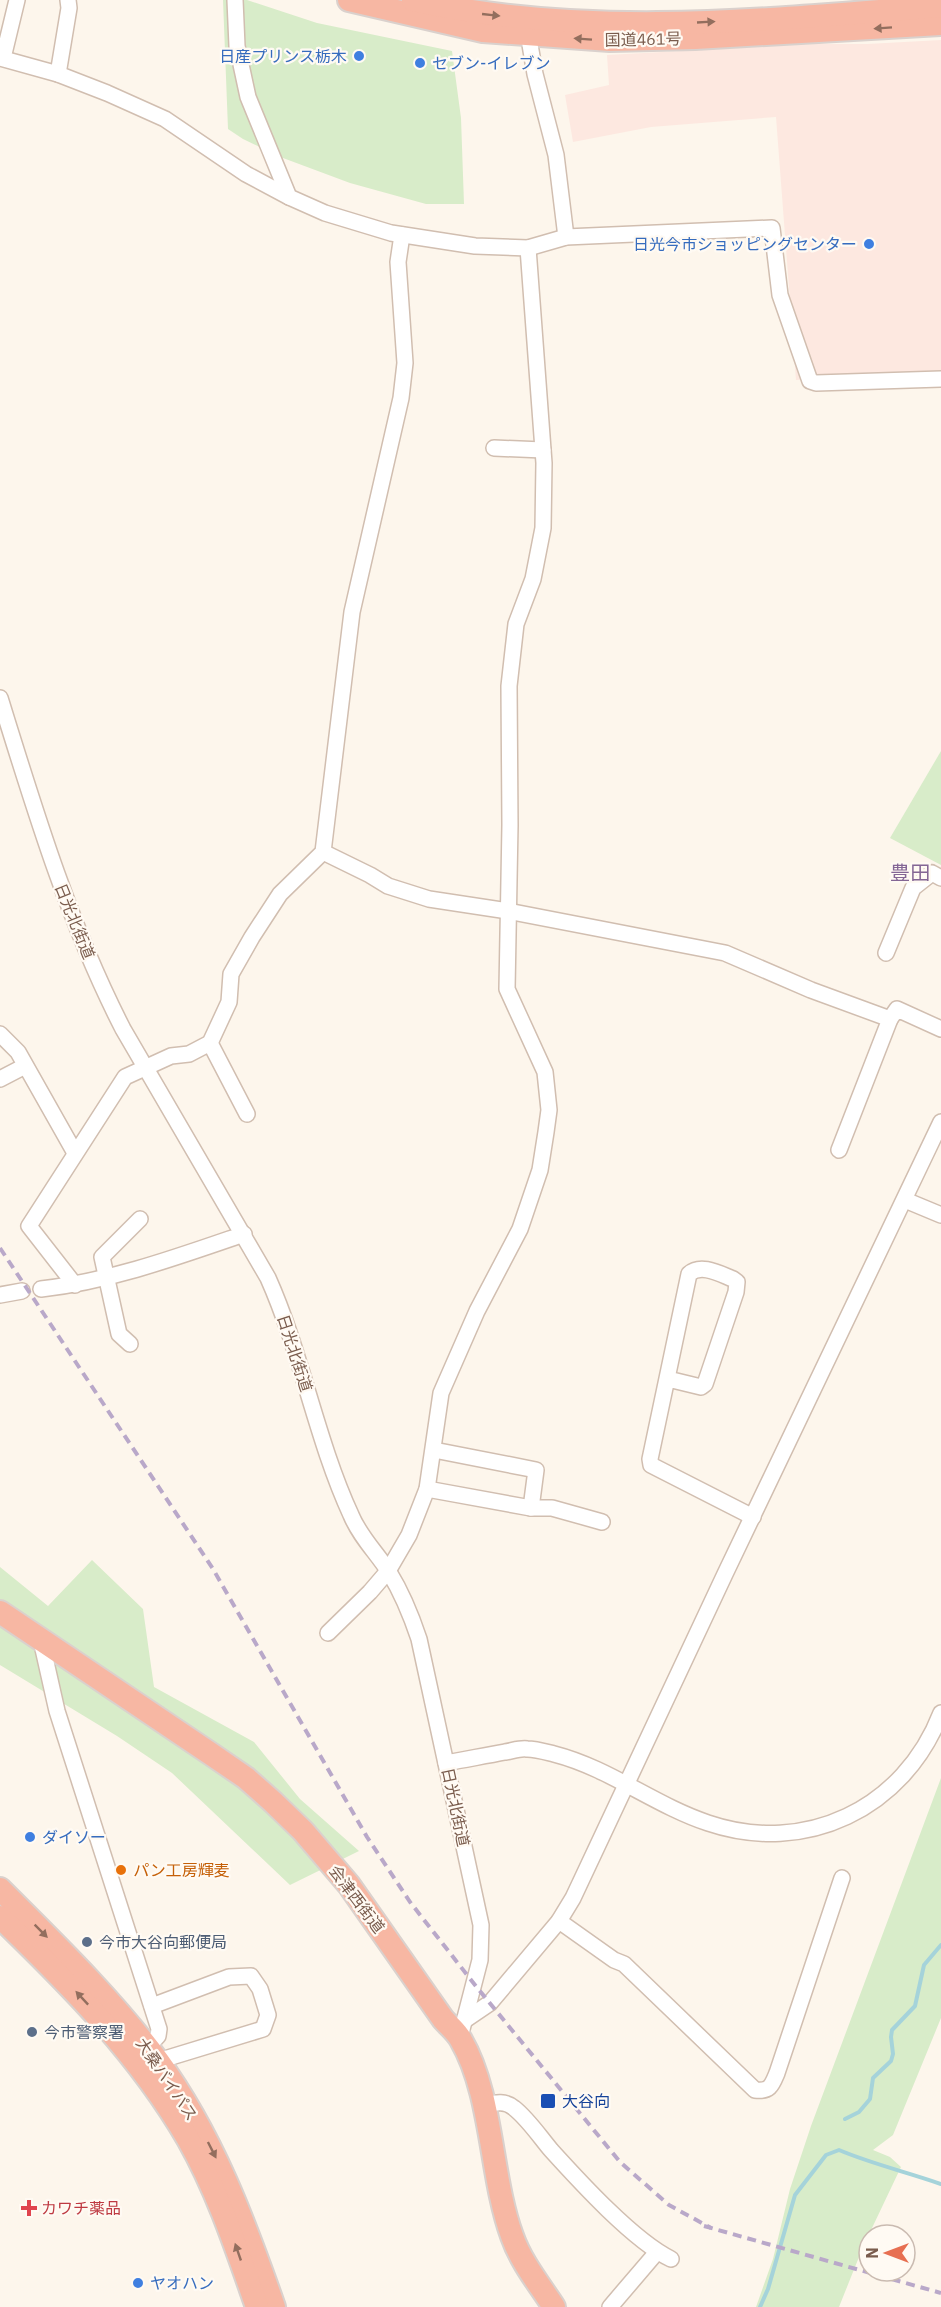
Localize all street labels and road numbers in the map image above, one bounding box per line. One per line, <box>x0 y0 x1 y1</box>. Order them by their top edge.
street label: 国道461号 <box>604 28 682 50</box>
street label: 日光北街道 <box>51 880 99 962</box>
street label: 日光北街道 <box>273 1312 317 1394</box>
street label: 日光北街道 <box>438 1766 474 1848</box>
street label: 会津西街道 <box>325 1861 389 1937</box>
street label: 大桑バイパス <box>132 2034 202 2124</box>

